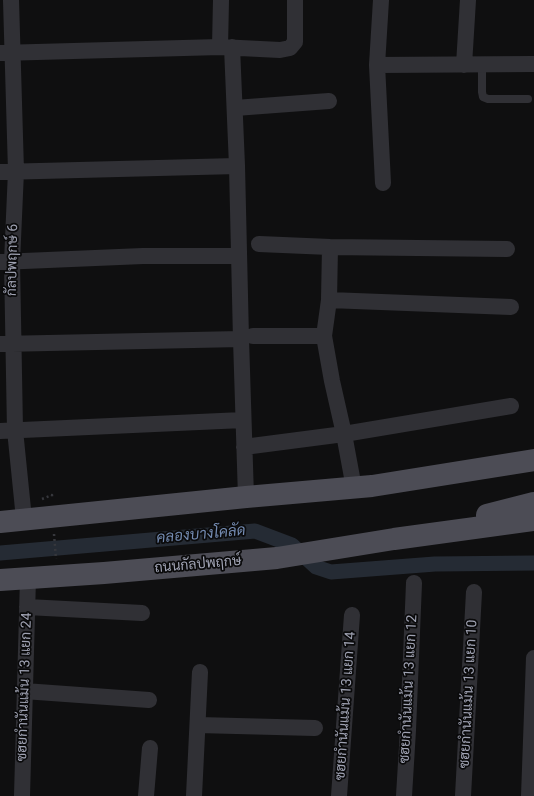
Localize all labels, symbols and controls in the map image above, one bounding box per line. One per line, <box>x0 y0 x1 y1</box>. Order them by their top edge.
street label: กัลปพฤกษ์ 6 <box>4 224 22 296</box>
water label: คลองบางโคลัด <box>156 522 246 548</box>
street label: ถนนกัลปพฤกษ์ <box>154 553 242 577</box>
street label: ซฮยกำนันแม้น 13 แยก 24 <box>14 612 36 762</box>
street label: ซฮยกำนันแม้น 13 แยก 12 <box>397 614 421 764</box>
street label: ซฮยกำนันแม้น 13 แยก 10 <box>457 619 481 769</box>
street label: ซฮยกำนันแม้น 13 แยก 14 <box>332 631 360 781</box>

